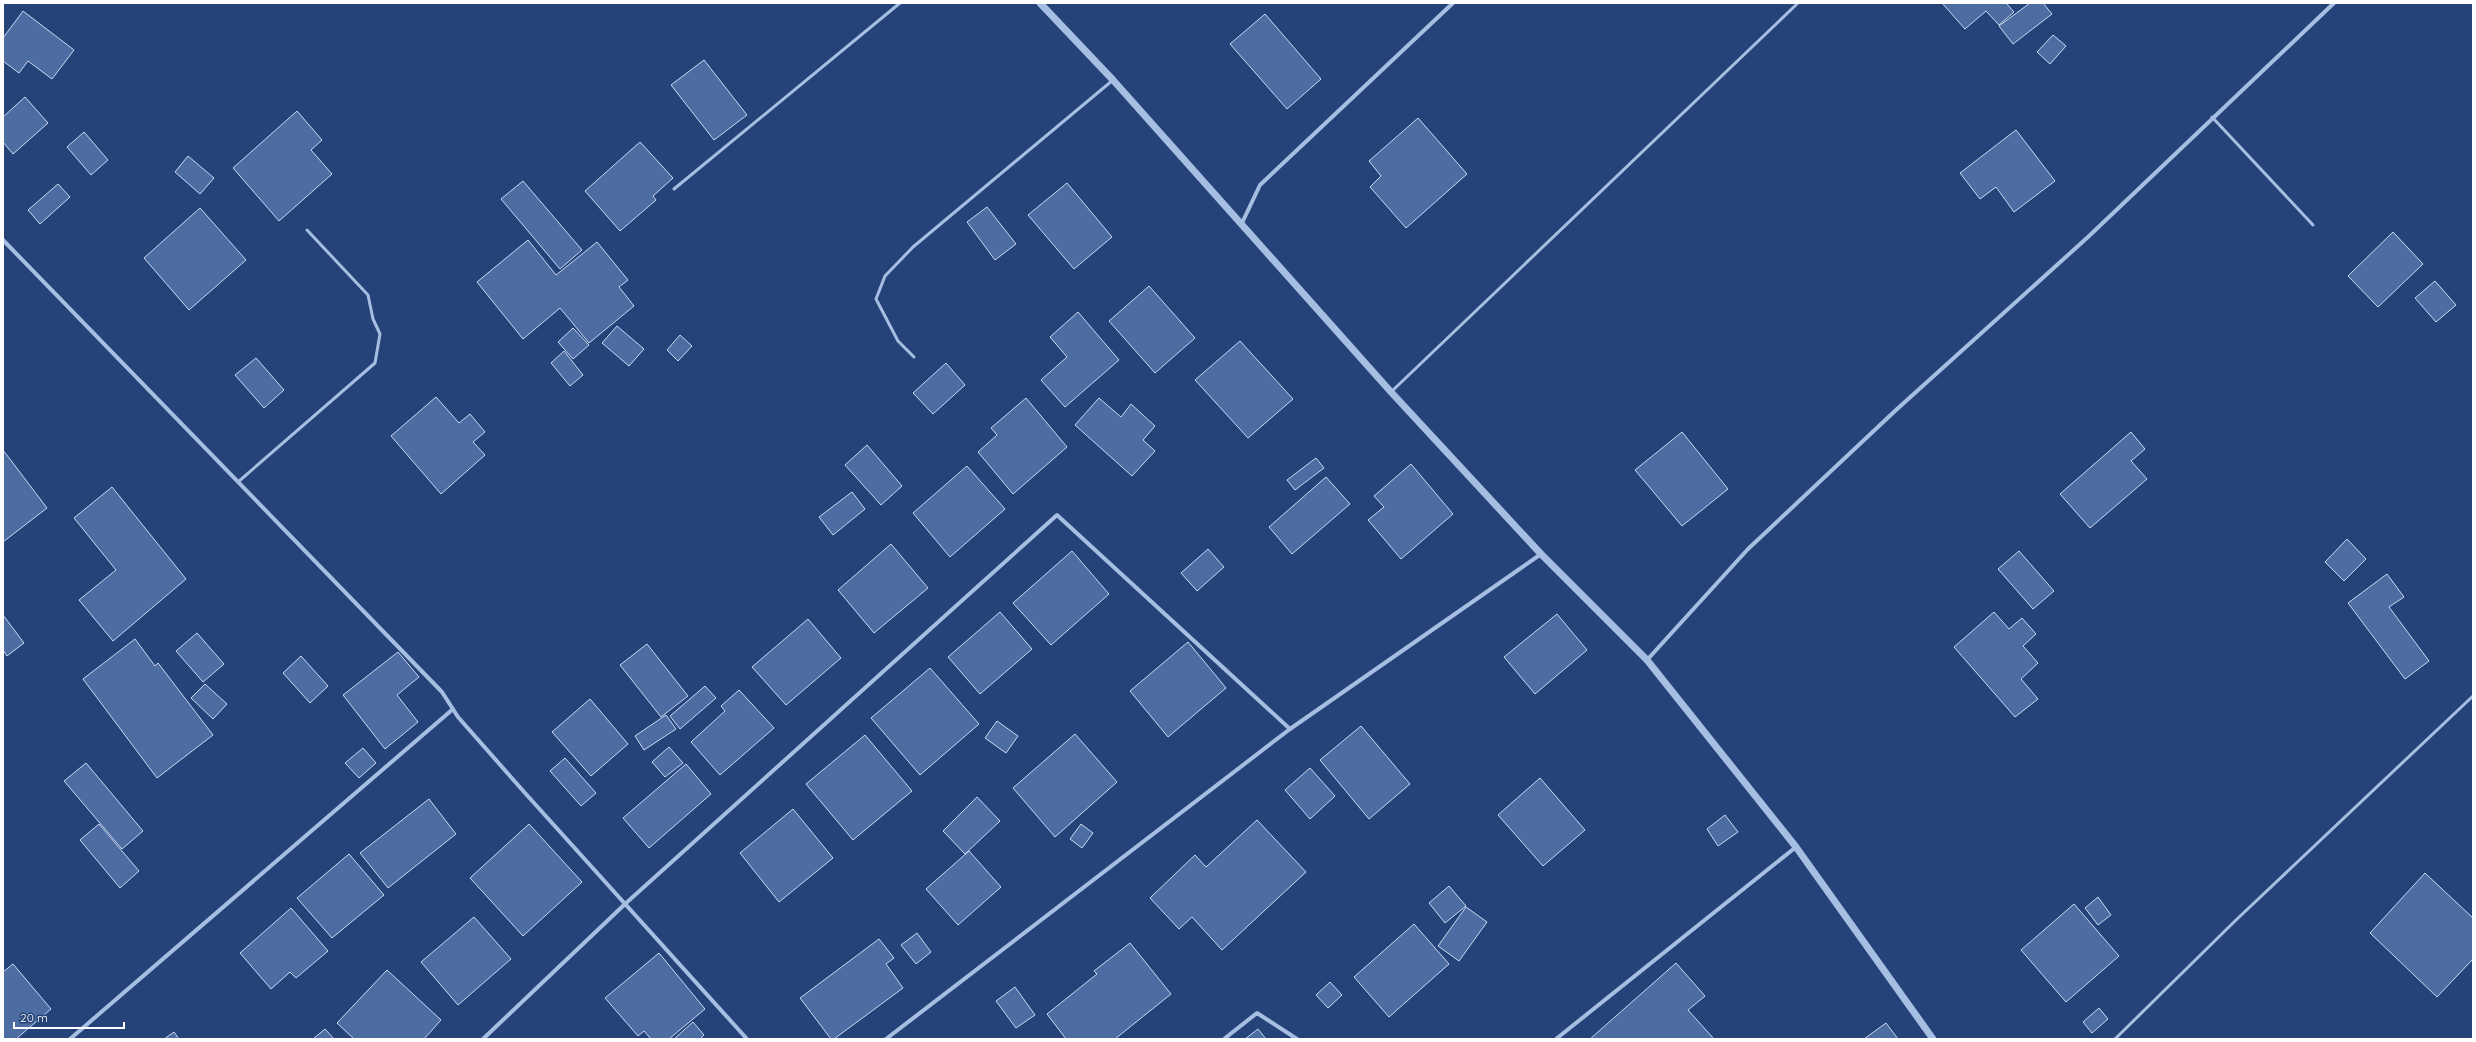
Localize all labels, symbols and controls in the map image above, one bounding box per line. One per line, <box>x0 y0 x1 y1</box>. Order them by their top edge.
scale bar <box>14 1004 124 1030</box>
text: 20 m <box>20 1010 48 1025</box>

